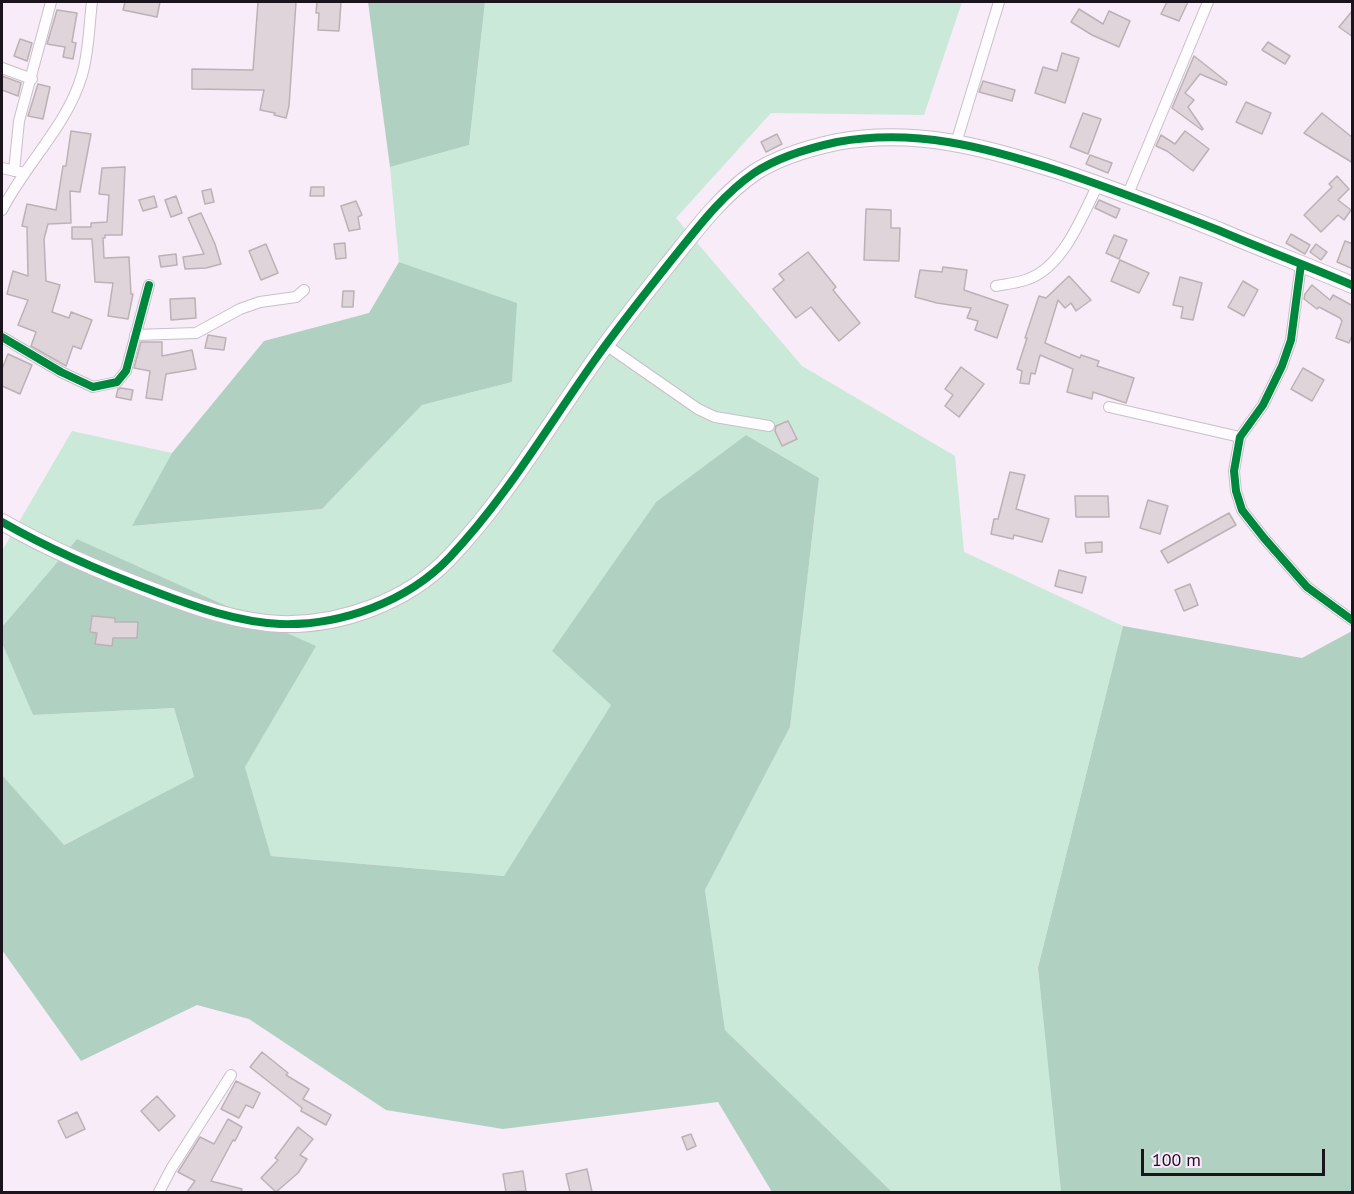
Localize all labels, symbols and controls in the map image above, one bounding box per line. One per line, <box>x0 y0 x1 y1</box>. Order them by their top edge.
scale bar <box>1144 1137 1328 1175</box>
text: 100 m <box>1152 1148 1201 1171</box>

